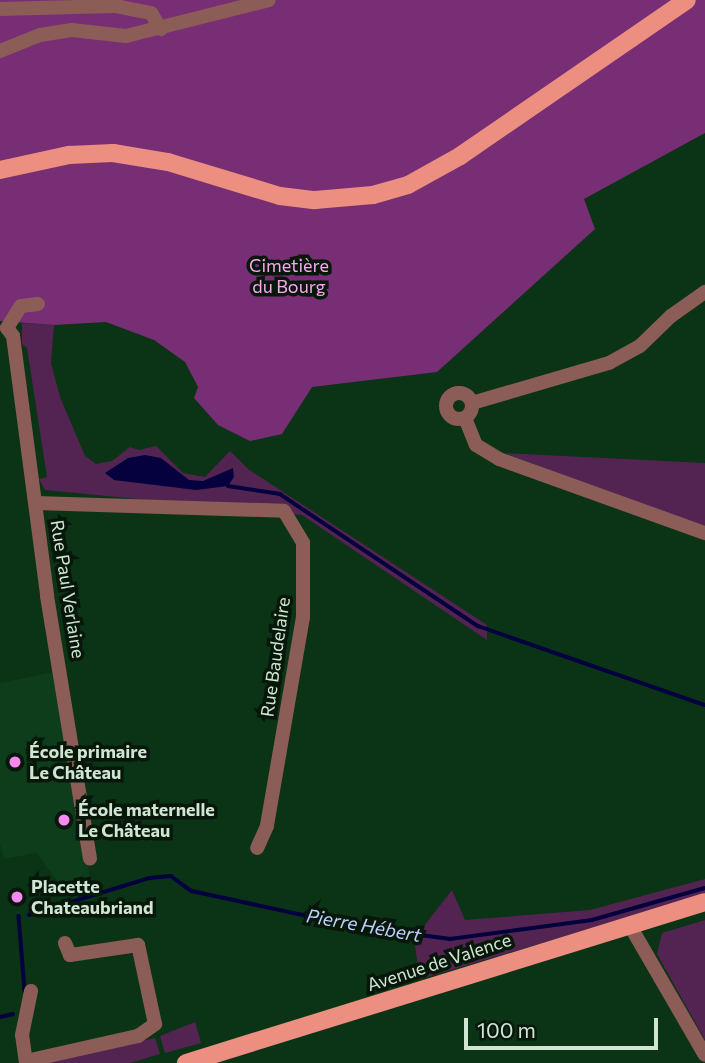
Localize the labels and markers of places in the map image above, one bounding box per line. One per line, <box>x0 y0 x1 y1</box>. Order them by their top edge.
place label: École primaire Le Château <box>29 741 147 784</box>
marker: École primaire Le Château <box>7 754 23 770</box>
place label: École maternelle Le Château <box>78 799 215 842</box>
marker: École maternelle Le Château <box>56 812 72 828</box>
place label: Placette Chateaubriand <box>31 876 153 918</box>
marker: Placette Chateaubriand <box>9 889 25 905</box>

